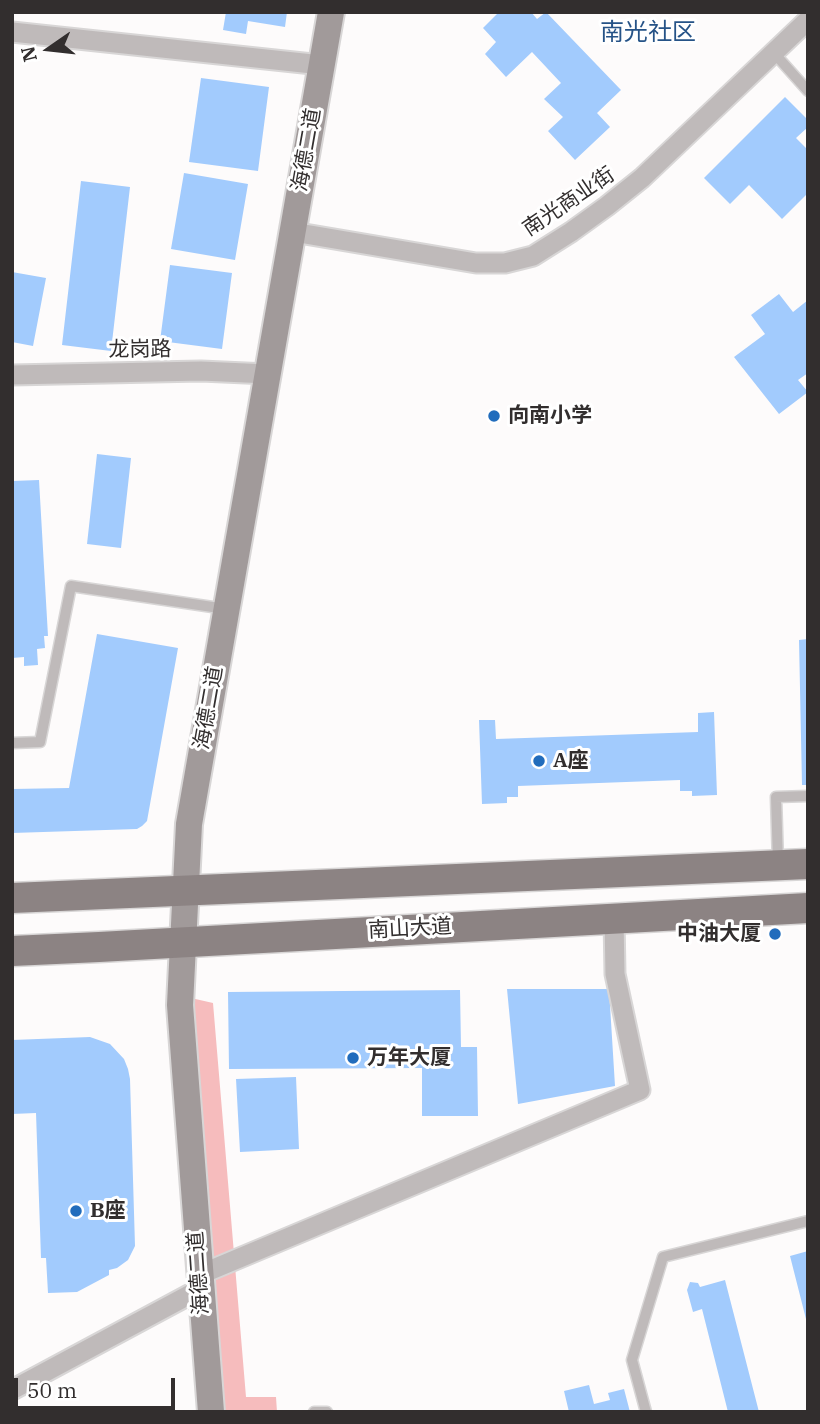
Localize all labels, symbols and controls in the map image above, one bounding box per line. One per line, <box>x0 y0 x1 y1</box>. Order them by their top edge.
north arrow <box>14 14 84 84</box>
district label: 南光社区 <box>600 19 696 47</box>
text: N <box>15 44 42 64</box>
street label: 海德二道 <box>287 106 327 194</box>
street label: 南光商业街 <box>518 162 620 242</box>
street label: 龙岗路 <box>108 337 172 363</box>
place label: 向南小学 <box>508 403 592 429</box>
marker: 向南小学 <box>486 408 502 424</box>
street label: 海德二道 <box>189 664 229 752</box>
place label: A座 <box>553 748 589 774</box>
marker: A座 <box>531 753 547 769</box>
street label: 南山大道 <box>367 914 453 944</box>
place label: 中油大厦 <box>677 921 761 947</box>
marker: 中油大厦 <box>767 926 783 942</box>
place label: 万年大厦 <box>367 1045 451 1071</box>
marker: 万年大厦 <box>345 1050 361 1066</box>
place label: B座 <box>90 1198 126 1224</box>
marker: B座 <box>68 1203 84 1219</box>
street label: 海德二道 <box>184 1230 214 1316</box>
scale bar <box>18 1364 178 1408</box>
text: 50 m <box>27 1376 77 1404</box>

